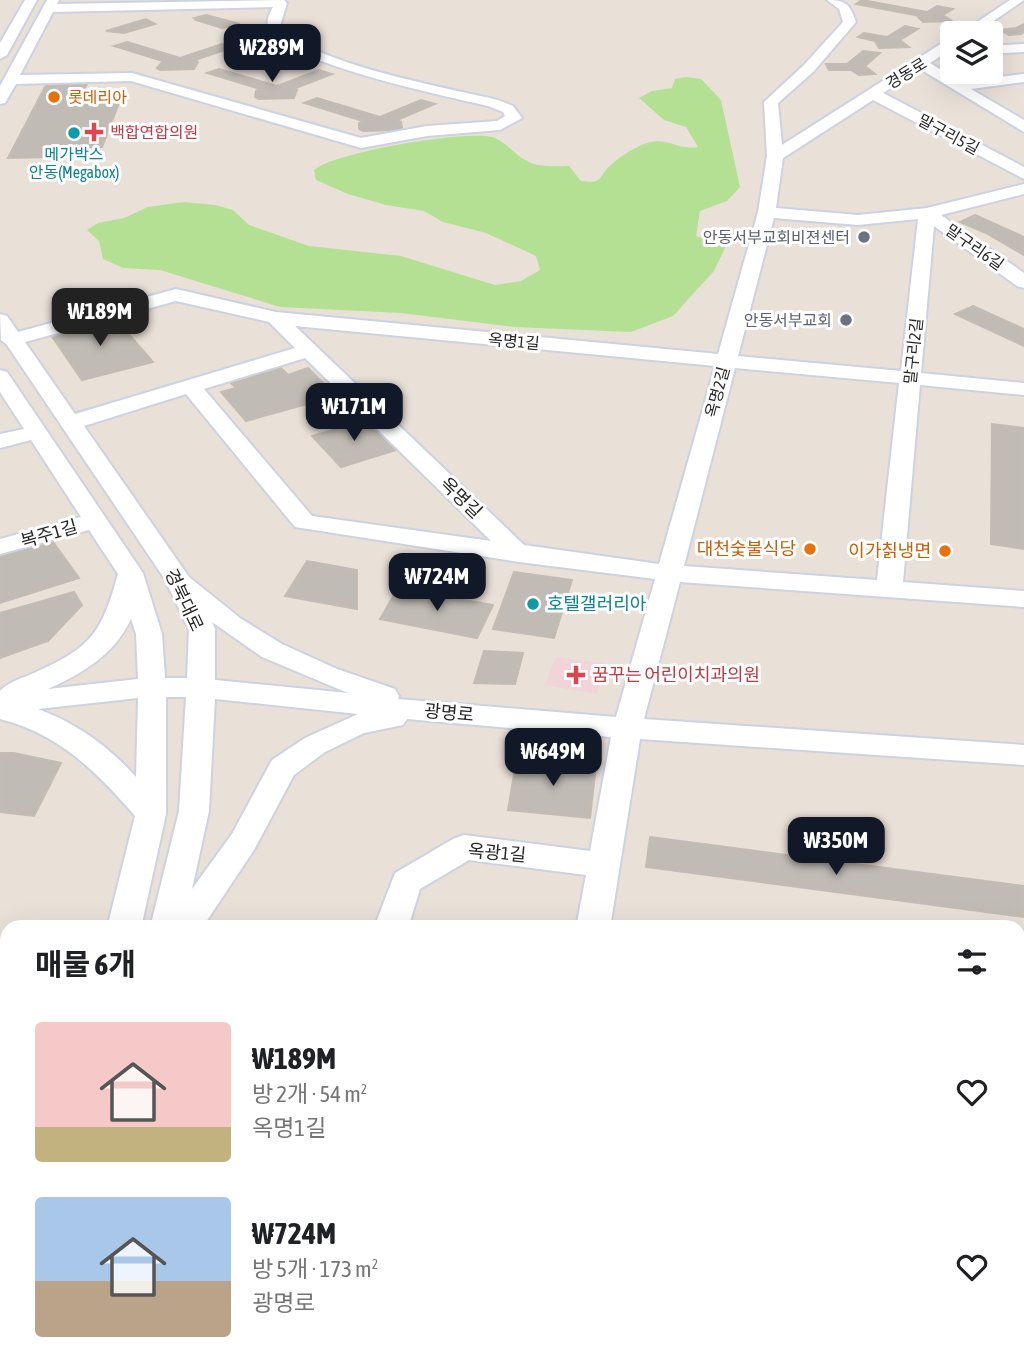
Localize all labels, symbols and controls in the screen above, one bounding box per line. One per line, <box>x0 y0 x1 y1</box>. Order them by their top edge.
map controls <box>940 21 1003 84</box>
button: layers <box>940 21 1003 84</box>
pin: ₩289M <box>223 24 321 84</box>
text: ₩289M <box>240 34 304 60</box>
street label: 경동로 <box>883 54 930 92</box>
place label: 롯데리아 <box>68 88 127 106</box>
marker: 롯데리아 <box>46 89 62 105</box>
street label: 말구리5길 <box>915 110 983 158</box>
marker: 백합연합의원 <box>84 122 104 142</box>
place label: 백합연합의원 <box>110 123 198 141</box>
marker: 메가박스 안동(Megabox) <box>66 125 82 141</box>
place label: 메가박스 안동(Megabox) <box>29 145 119 182</box>
street label: 말구리6길 <box>943 221 1007 273</box>
place label: 안동서부교회비젼센터 <box>703 228 850 246</box>
marker: 안동서부교회비젼센터 <box>856 229 872 245</box>
pin: ₩189M <box>51 288 149 348</box>
text: ₩189M <box>68 298 132 324</box>
place label: 안동서부교회 <box>744 311 832 329</box>
marker: 안동서부교회 <box>838 312 854 328</box>
street label: 말구리2길 <box>901 317 925 385</box>
street label: 옥명1길 <box>487 330 541 352</box>
street label: 옥명2길 <box>702 365 732 419</box>
pin: ₩171M <box>305 384 403 443</box>
text: ₩171M <box>322 393 386 419</box>
street label: 옥명길 <box>436 473 487 522</box>
street label: 복주1길 <box>18 515 80 552</box>
place label: 대천숯불식당 <box>697 538 796 559</box>
place label: 이가칡냉면 <box>848 540 931 561</box>
marker: 대천숯불식당 <box>802 541 818 557</box>
marker: 이가칡냉면 <box>937 543 953 559</box>
pin: ₩724M <box>388 554 486 613</box>
text: ₩724M <box>405 563 469 589</box>
street label: 경북대로 <box>161 565 208 634</box>
place label: 호텔갤러리아 <box>547 593 647 614</box>
marker: 호텔갤러리아 <box>525 596 541 612</box>
place label: 꿈꾸는 어린이치과의원 <box>592 664 760 685</box>
marker: 꿈꾸는 어린이치과의원 <box>566 665 586 685</box>
street label: 광명로 <box>423 700 475 725</box>
pin: ₩649M <box>504 728 602 788</box>
text: ₩649M <box>521 738 585 764</box>
pin: ₩350M <box>787 818 885 877</box>
text: ₩350M <box>804 827 868 853</box>
street label: 옥광1길 <box>467 840 527 865</box>
icon: filters <box>953 943 991 981</box>
text: 매물 6개 <box>35 947 136 981</box>
text: ₩189M <box>252 1041 336 1075</box>
icon: home <box>91 1050 175 1134</box>
icon: heart <box>953 1073 991 1111</box>
text: 방 2개 · 54 m² <box>252 1081 367 1107</box>
text: 옥명1길 <box>252 1115 326 1141</box>
text: ₩724M <box>252 1216 336 1250</box>
icon: home <box>91 1225 175 1309</box>
icon: heart <box>953 1248 991 1286</box>
text: 방 5개 · 173 m² <box>252 1256 378 1282</box>
text: 광명로 <box>252 1290 315 1316</box>

